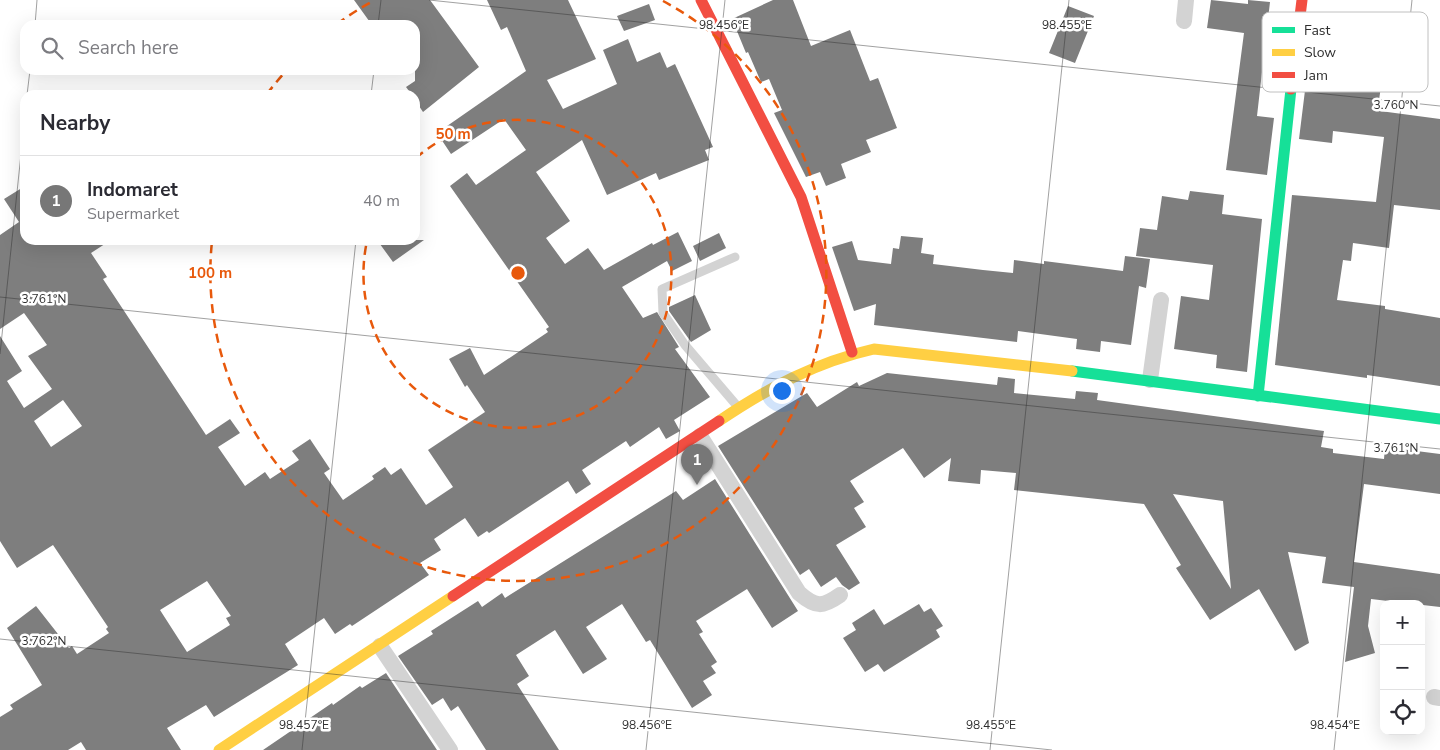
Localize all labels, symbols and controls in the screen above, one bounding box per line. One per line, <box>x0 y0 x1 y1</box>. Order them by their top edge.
legend <box>1262 12 1428 92</box>
text: 98.456°E <box>699 17 749 33</box>
text: 98.455°E <box>1042 17 1092 33</box>
search box <box>20 20 420 75</box>
text: Fast <box>1304 21 1330 40</box>
icon: search <box>38 34 66 62</box>
text: Search here <box>78 35 179 61</box>
text: Slow <box>1304 43 1336 62</box>
text: Jam <box>1303 66 1328 85</box>
text: 3.760°N <box>1374 97 1418 113</box>
text: Nearby <box>40 109 110 137</box>
text: 50 m <box>435 124 471 144</box>
text: Indomaret <box>87 177 178 203</box>
text: 1 <box>51 190 61 212</box>
text: 40 m <box>363 190 400 212</box>
text: Supermarket <box>87 203 179 225</box>
text: 100 m <box>188 263 232 283</box>
centre of rings <box>509 264 527 282</box>
text: 3.761°N <box>22 291 66 307</box>
your location <box>769 378 795 404</box>
text: 3.761°N <box>1374 440 1418 456</box>
pin: 1 <box>681 444 713 485</box>
map controls <box>1380 600 1425 735</box>
button: + <box>1380 600 1425 645</box>
text: 3.762°N <box>22 633 66 649</box>
button: − <box>1380 645 1425 690</box>
button: locate <box>1380 690 1425 735</box>
text: 98.457°E <box>279 717 329 733</box>
text: 98.456°E <box>622 717 672 733</box>
text: 98.455°E <box>966 717 1016 733</box>
text: 98.454°E <box>1310 717 1360 733</box>

